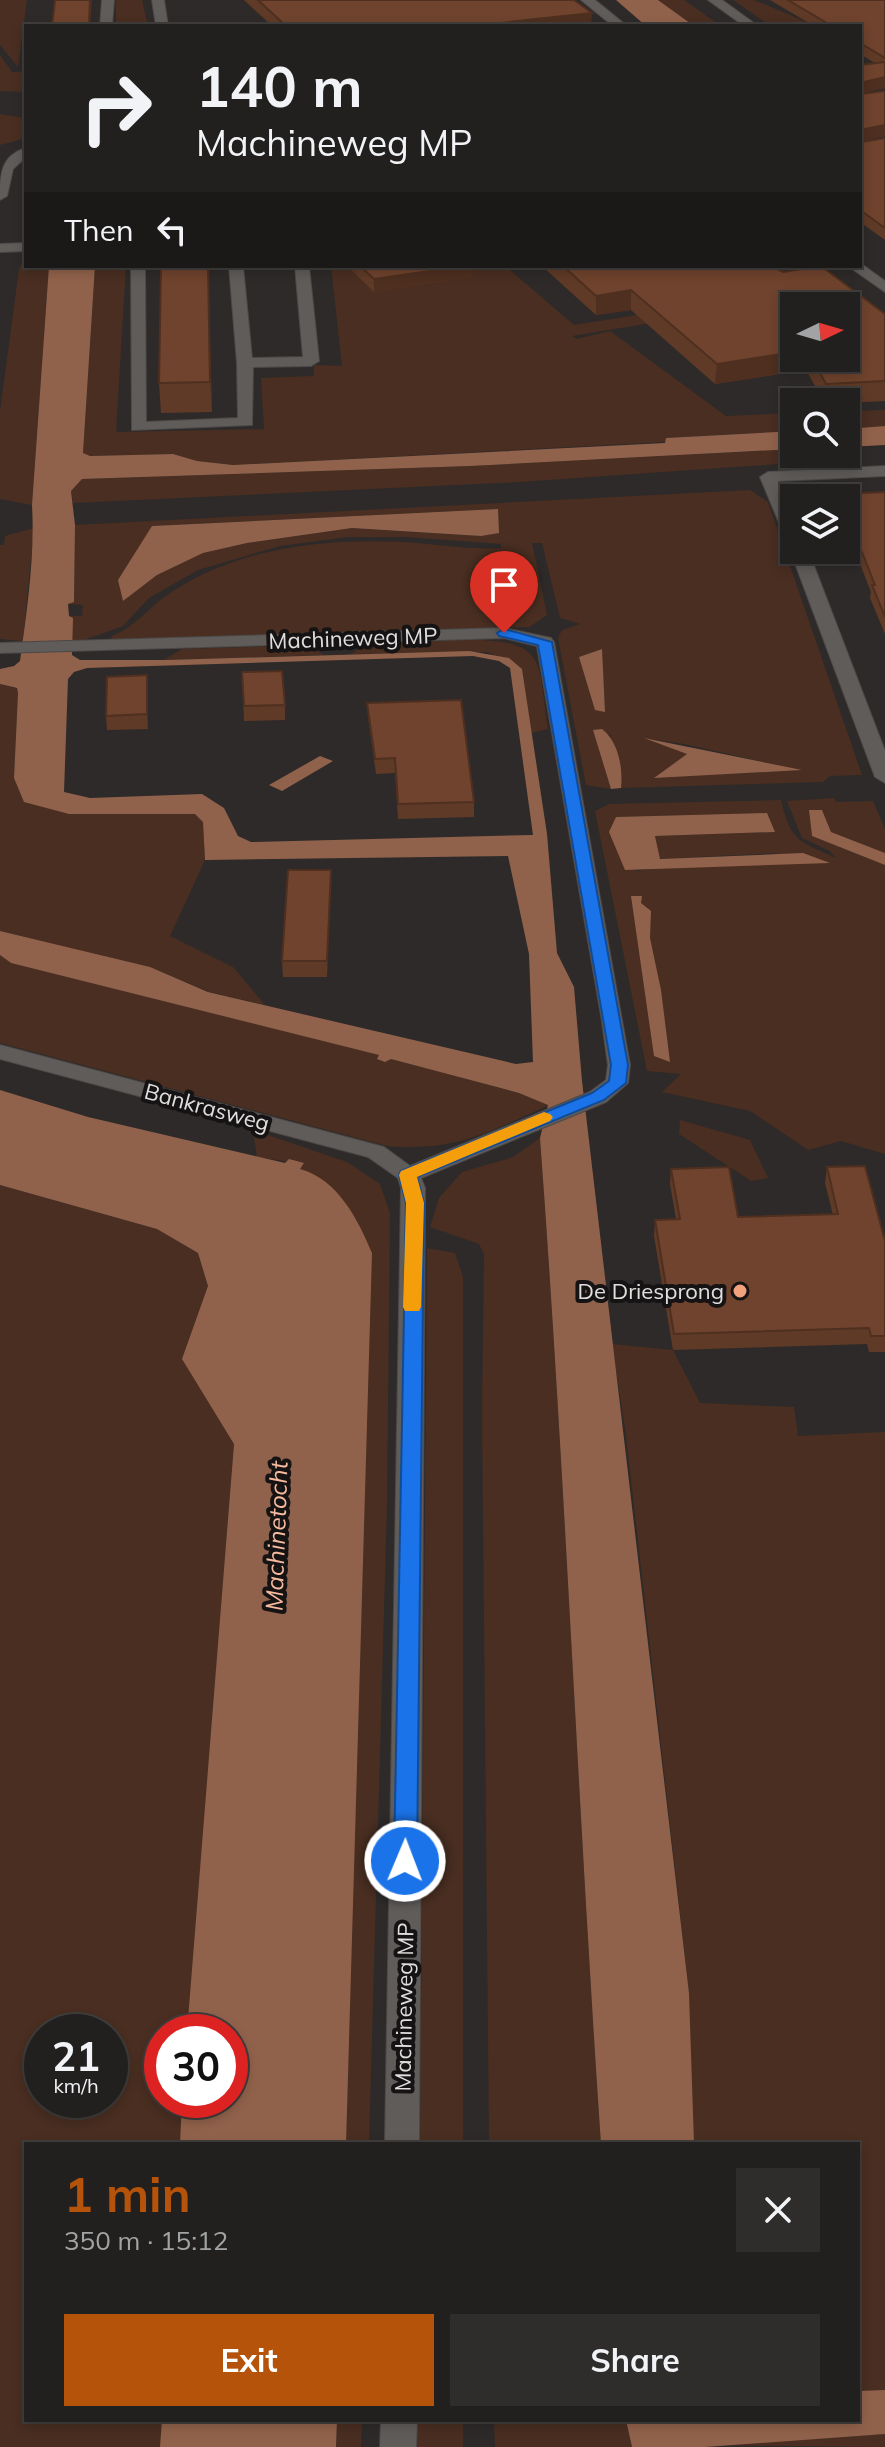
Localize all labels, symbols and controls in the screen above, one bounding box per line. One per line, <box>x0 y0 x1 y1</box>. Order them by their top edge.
text: 140 m <box>196 51 363 121</box>
icon: right <box>64 56 168 160</box>
text: Machineweg MP <box>196 120 472 165</box>
icon: left <box>150 208 194 252</box>
text: Then <box>64 211 134 249</box>
north arrow <box>780 292 860 372</box>
map controls <box>780 292 860 564</box>
button: search <box>780 388 860 468</box>
button: layers <box>780 484 860 564</box>
pin <box>470 551 538 633</box>
icon: arrive <box>482 563 526 607</box>
street label: Machineweg MP <box>268 621 438 655</box>
street label: Bankrasweg <box>141 1077 273 1137</box>
place label: De Driesprong <box>578 1277 724 1305</box>
marker: De Driesprong <box>731 1282 749 1300</box>
water label: Machinetocht <box>258 1460 294 1612</box>
position arrow <box>363 1819 447 1903</box>
street label: Machineweg MP <box>389 1922 419 2092</box>
speed limit sign: 30 <box>144 2014 248 2118</box>
text: 21 <box>52 2031 100 2081</box>
text: km/h <box>53 2073 99 2098</box>
text: 1 min <box>64 2164 191 2224</box>
button: close <box>736 2168 820 2252</box>
text: 350 m · 15:12 <box>64 2224 228 2257</box>
button: Exit <box>64 2314 434 2406</box>
button: Share <box>450 2314 820 2406</box>

